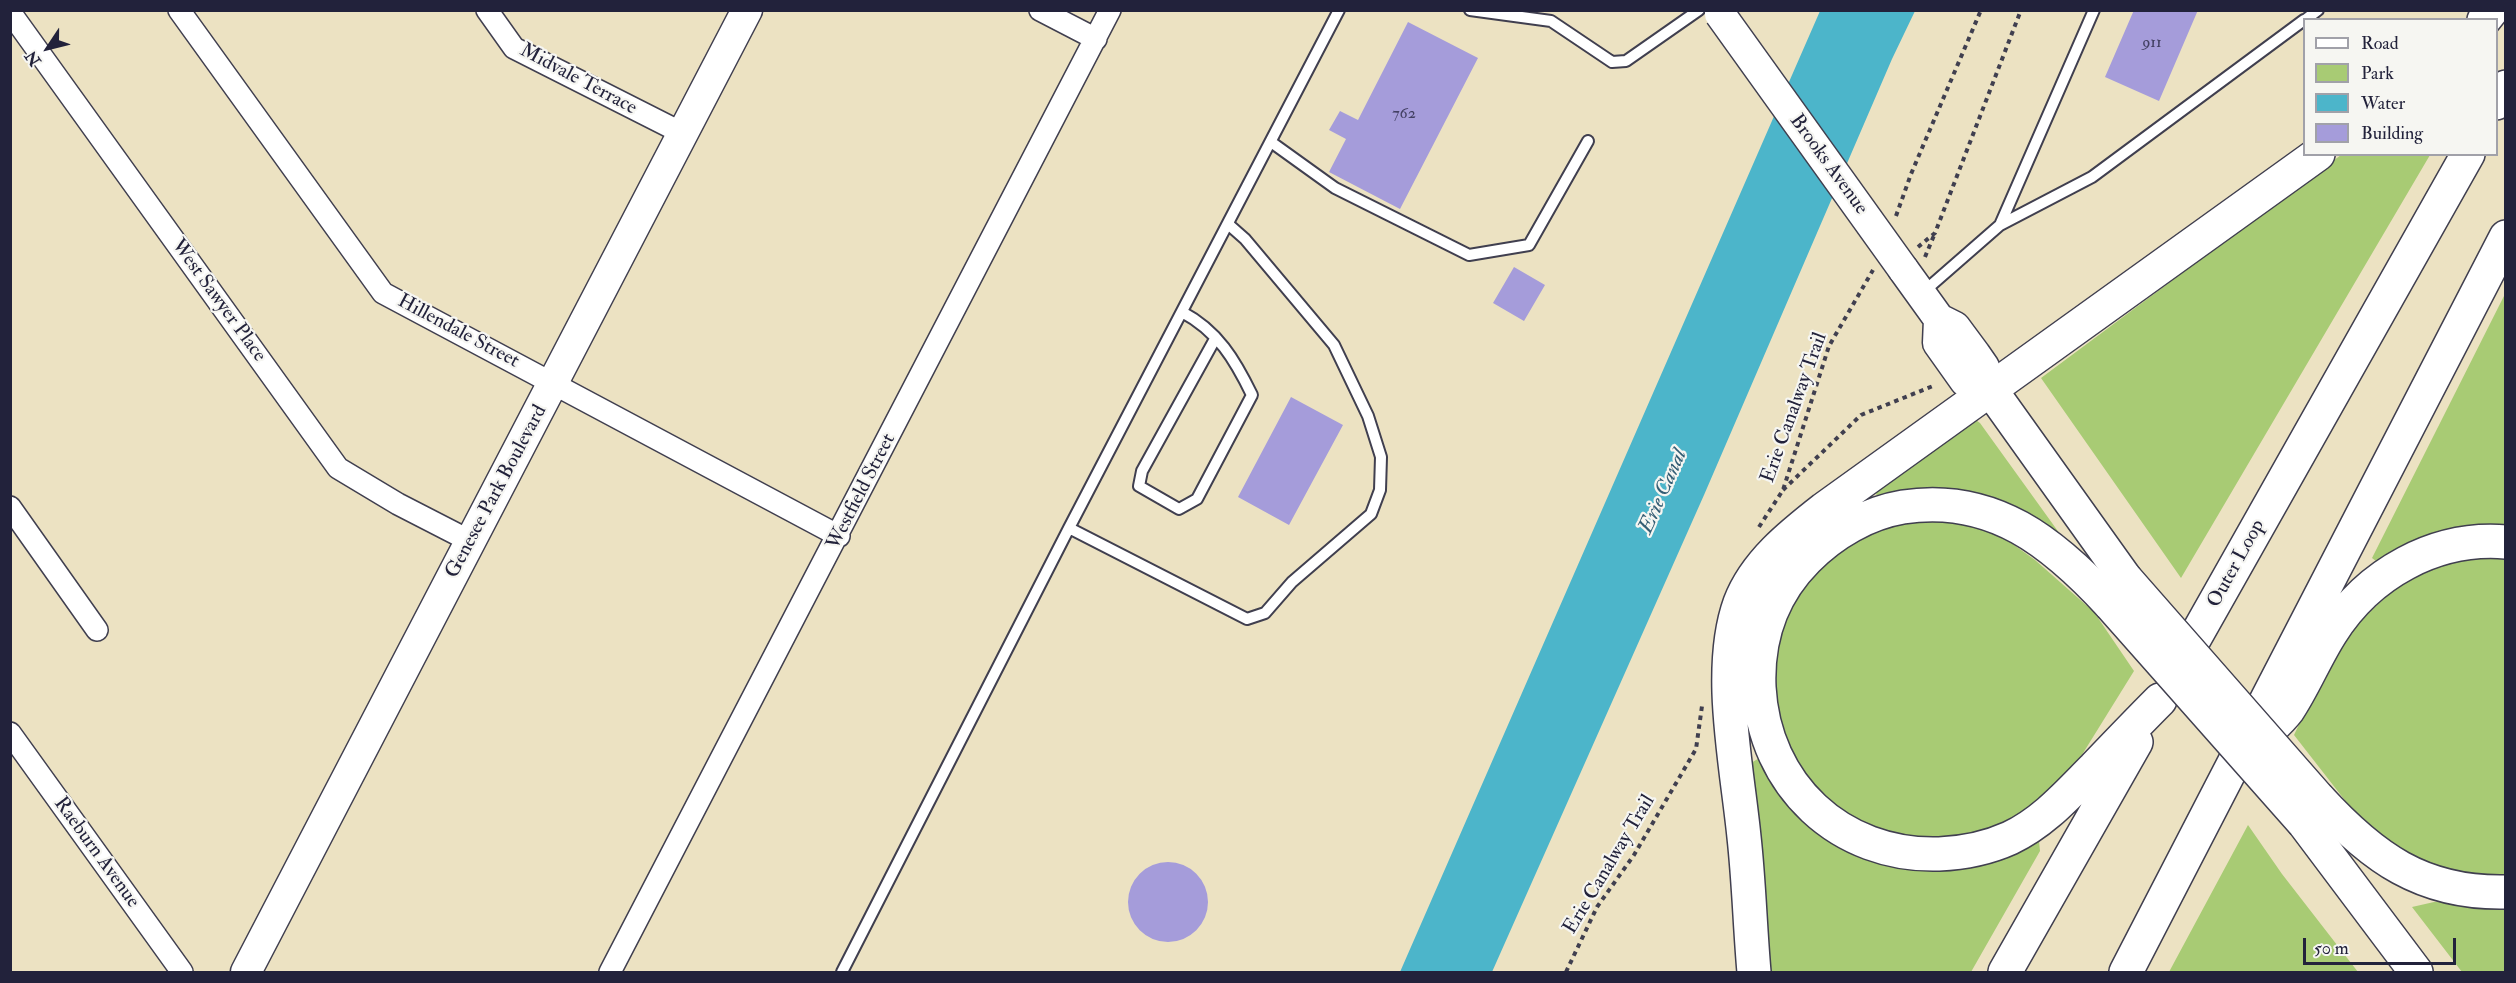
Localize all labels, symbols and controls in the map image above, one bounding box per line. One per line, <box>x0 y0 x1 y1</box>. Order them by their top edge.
north arrow <box>18 18 78 78</box>
legend <box>2303 18 2498 156</box>
text: Road <box>2361 32 2399 55</box>
house number: 911 <box>2142 34 2162 54</box>
street label: Midvale Terrace <box>515 39 641 121</box>
text: N <box>21 47 46 70</box>
text: Park <box>2361 62 2394 85</box>
text: Water <box>2361 92 2405 115</box>
house number: 762 <box>1392 105 1416 125</box>
street label: Brooks Avenue <box>1784 110 1872 220</box>
text: Building <box>2361 122 2423 145</box>
street label: West Sawyer Place <box>165 235 271 367</box>
street label: Hillendale Street <box>393 290 523 374</box>
street label: Erie Canalway Trail <box>1757 330 1833 486</box>
street label: Genesee Park Boulevard <box>441 401 553 583</box>
street label: Westfield Street <box>822 430 902 554</box>
water label: Erie Canal <box>1634 446 1694 538</box>
street label: Outer Loop <box>2203 516 2271 612</box>
street label: Erie Canalway Trail <box>1559 791 1661 939</box>
street label: Raeburn Avenue <box>48 793 144 913</box>
scale bar <box>2306 926 2459 964</box>
text: 50 m <box>2314 937 2349 960</box>

